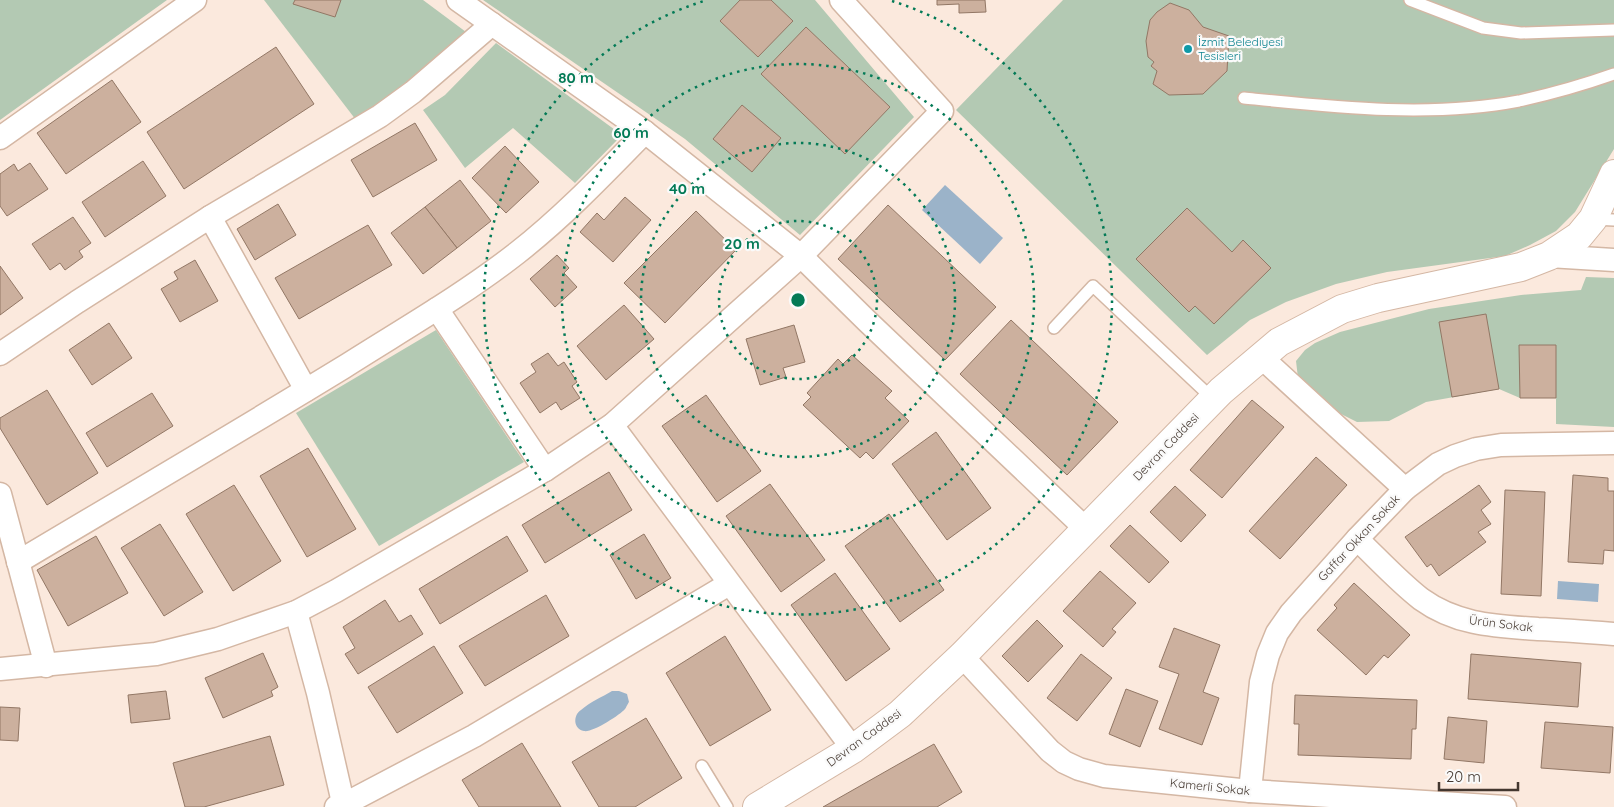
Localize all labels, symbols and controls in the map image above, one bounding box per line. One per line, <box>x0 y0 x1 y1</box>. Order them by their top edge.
place label: İzmit Belediyesi Tesisleri <box>1198 34 1283 63</box>
marker: İzmit Belediyesi Tesisleri <box>1182 43 1194 55</box>
text: 80 m <box>558 68 594 87</box>
text: 60 m <box>613 123 649 142</box>
text: 40 m <box>669 179 705 198</box>
text: 20 m <box>724 234 760 253</box>
centre of rings <box>789 291 807 309</box>
street label: Devran Caddesi <box>1130 410 1202 484</box>
street label: Gaffar Okkan Sokak <box>1315 491 1403 584</box>
street label: Ürün Sokak <box>1468 612 1534 635</box>
street label: Devran Caddesi <box>824 706 904 770</box>
scale bar <box>1439 760 1518 792</box>
text: 20 m <box>1446 767 1481 786</box>
street label: Kamerli Sokak <box>1169 775 1251 798</box>

